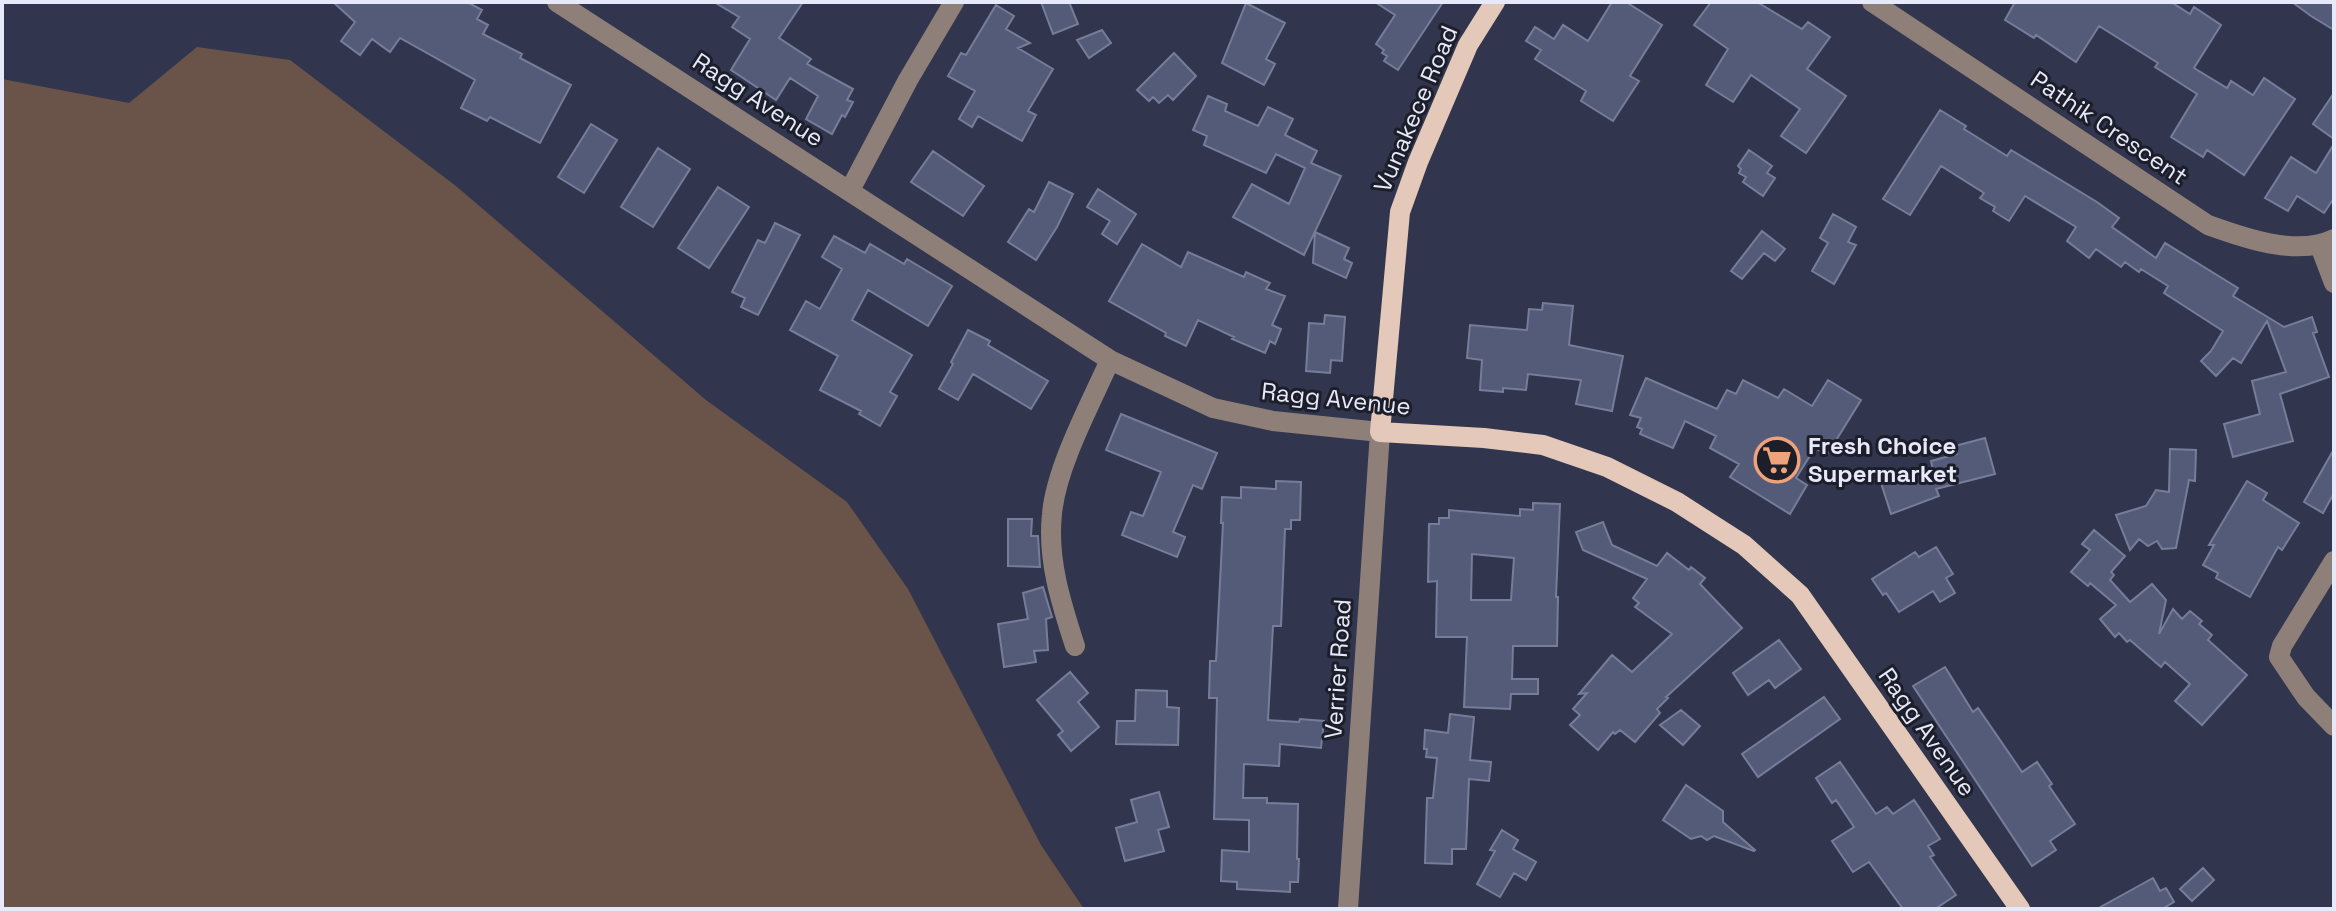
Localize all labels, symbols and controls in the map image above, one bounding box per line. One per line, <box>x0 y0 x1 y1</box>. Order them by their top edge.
street label: Vunakece Road <box>1367 21 1465 197</box>
street label: Ragg Avenue <box>687 46 830 153</box>
street label: Pathik Crescent <box>2025 64 2194 192</box>
street label: Ragg Avenue <box>1260 375 1412 422</box>
place label: Fresh Choice Supermarket <box>1808 430 1957 489</box>
supermarket icon: Fresh Choice Supermarket <box>1753 436 1801 484</box>
street label: Verrier Road <box>1317 598 1358 740</box>
street label: Ragg Avenue <box>1872 661 1983 802</box>

